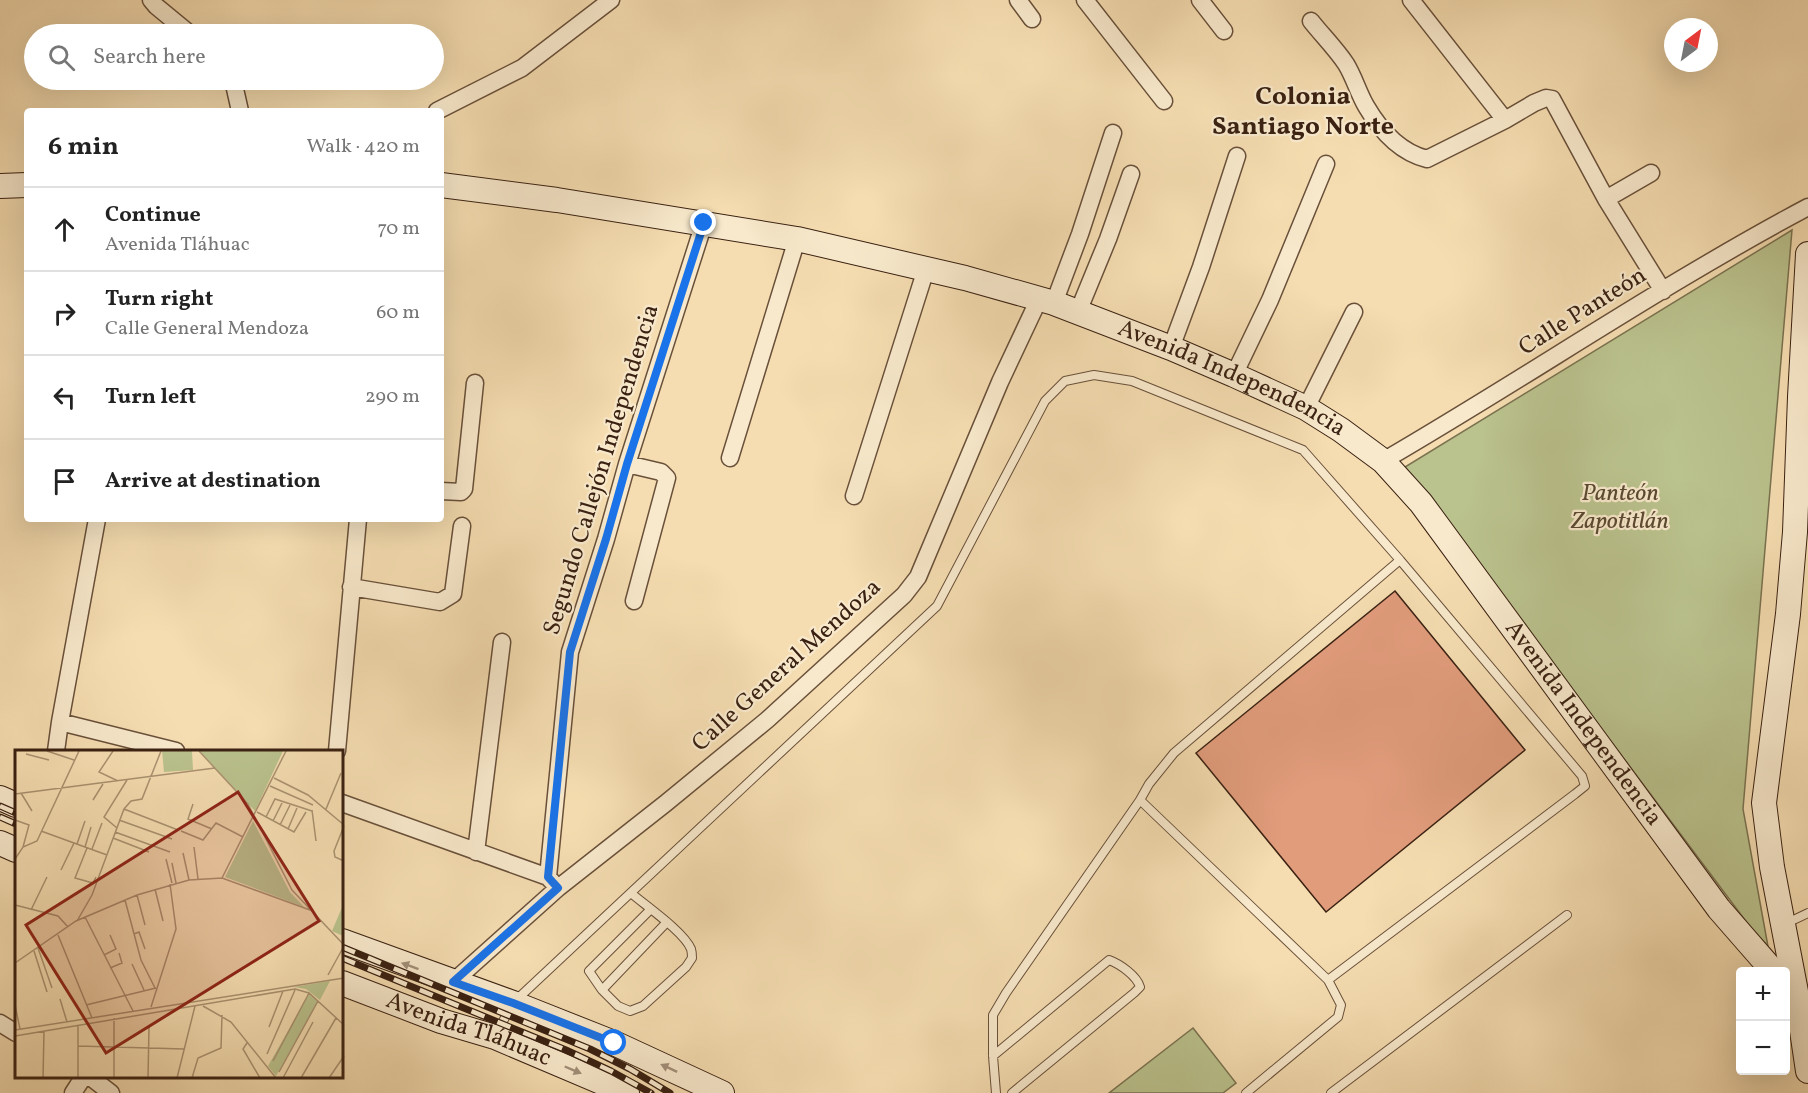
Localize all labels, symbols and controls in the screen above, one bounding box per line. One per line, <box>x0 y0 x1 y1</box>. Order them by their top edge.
north arrow <box>1664 18 1718 72</box>
search box <box>24 24 444 90</box>
icon: search <box>45 41 78 74</box>
text: Search here <box>93 42 206 73</box>
district label: Colonia Santiago Norte <box>1212 79 1394 145</box>
text: 6 min <box>48 129 119 165</box>
text: Walk · 420 m <box>306 133 420 161</box>
text: Continue <box>105 200 201 231</box>
route end <box>690 209 716 235</box>
icon: ahead <box>48 213 81 246</box>
text: 70 m <box>377 215 420 243</box>
text: Avenida Tláhuac <box>105 231 250 259</box>
street label: Calle Panteón <box>1512 259 1654 365</box>
text: Turn right <box>105 284 213 315</box>
icon: right <box>48 297 81 330</box>
text: 60 m <box>376 299 420 327</box>
street label: Segundo Callejón Independencia <box>535 300 669 640</box>
street label: Avenida Independencia <box>1112 312 1352 446</box>
text: Calle General Mendoza <box>105 315 309 343</box>
icon: left <box>48 381 81 414</box>
text: Turn left <box>105 382 196 413</box>
text: 290 m <box>365 383 420 411</box>
icon: arrive <box>48 465 81 498</box>
text: Arrive at destination <box>105 466 321 497</box>
park label: Panteón Zapotitlán <box>1570 477 1669 539</box>
street label: Calle General Mendoza <box>685 572 889 760</box>
street label: Avenida Independencia <box>1496 614 1670 834</box>
inset map <box>15 750 344 1078</box>
one-way arrow <box>401 960 419 970</box>
map controls <box>1736 967 1790 1075</box>
button: + <box>1736 967 1790 1021</box>
street label: Avenida Tláhuac <box>381 984 556 1076</box>
button: − <box>1736 1021 1790 1075</box>
route start <box>600 1029 626 1055</box>
one-way arrow <box>661 1064 678 1073</box>
one-way arrow <box>564 1066 582 1076</box>

